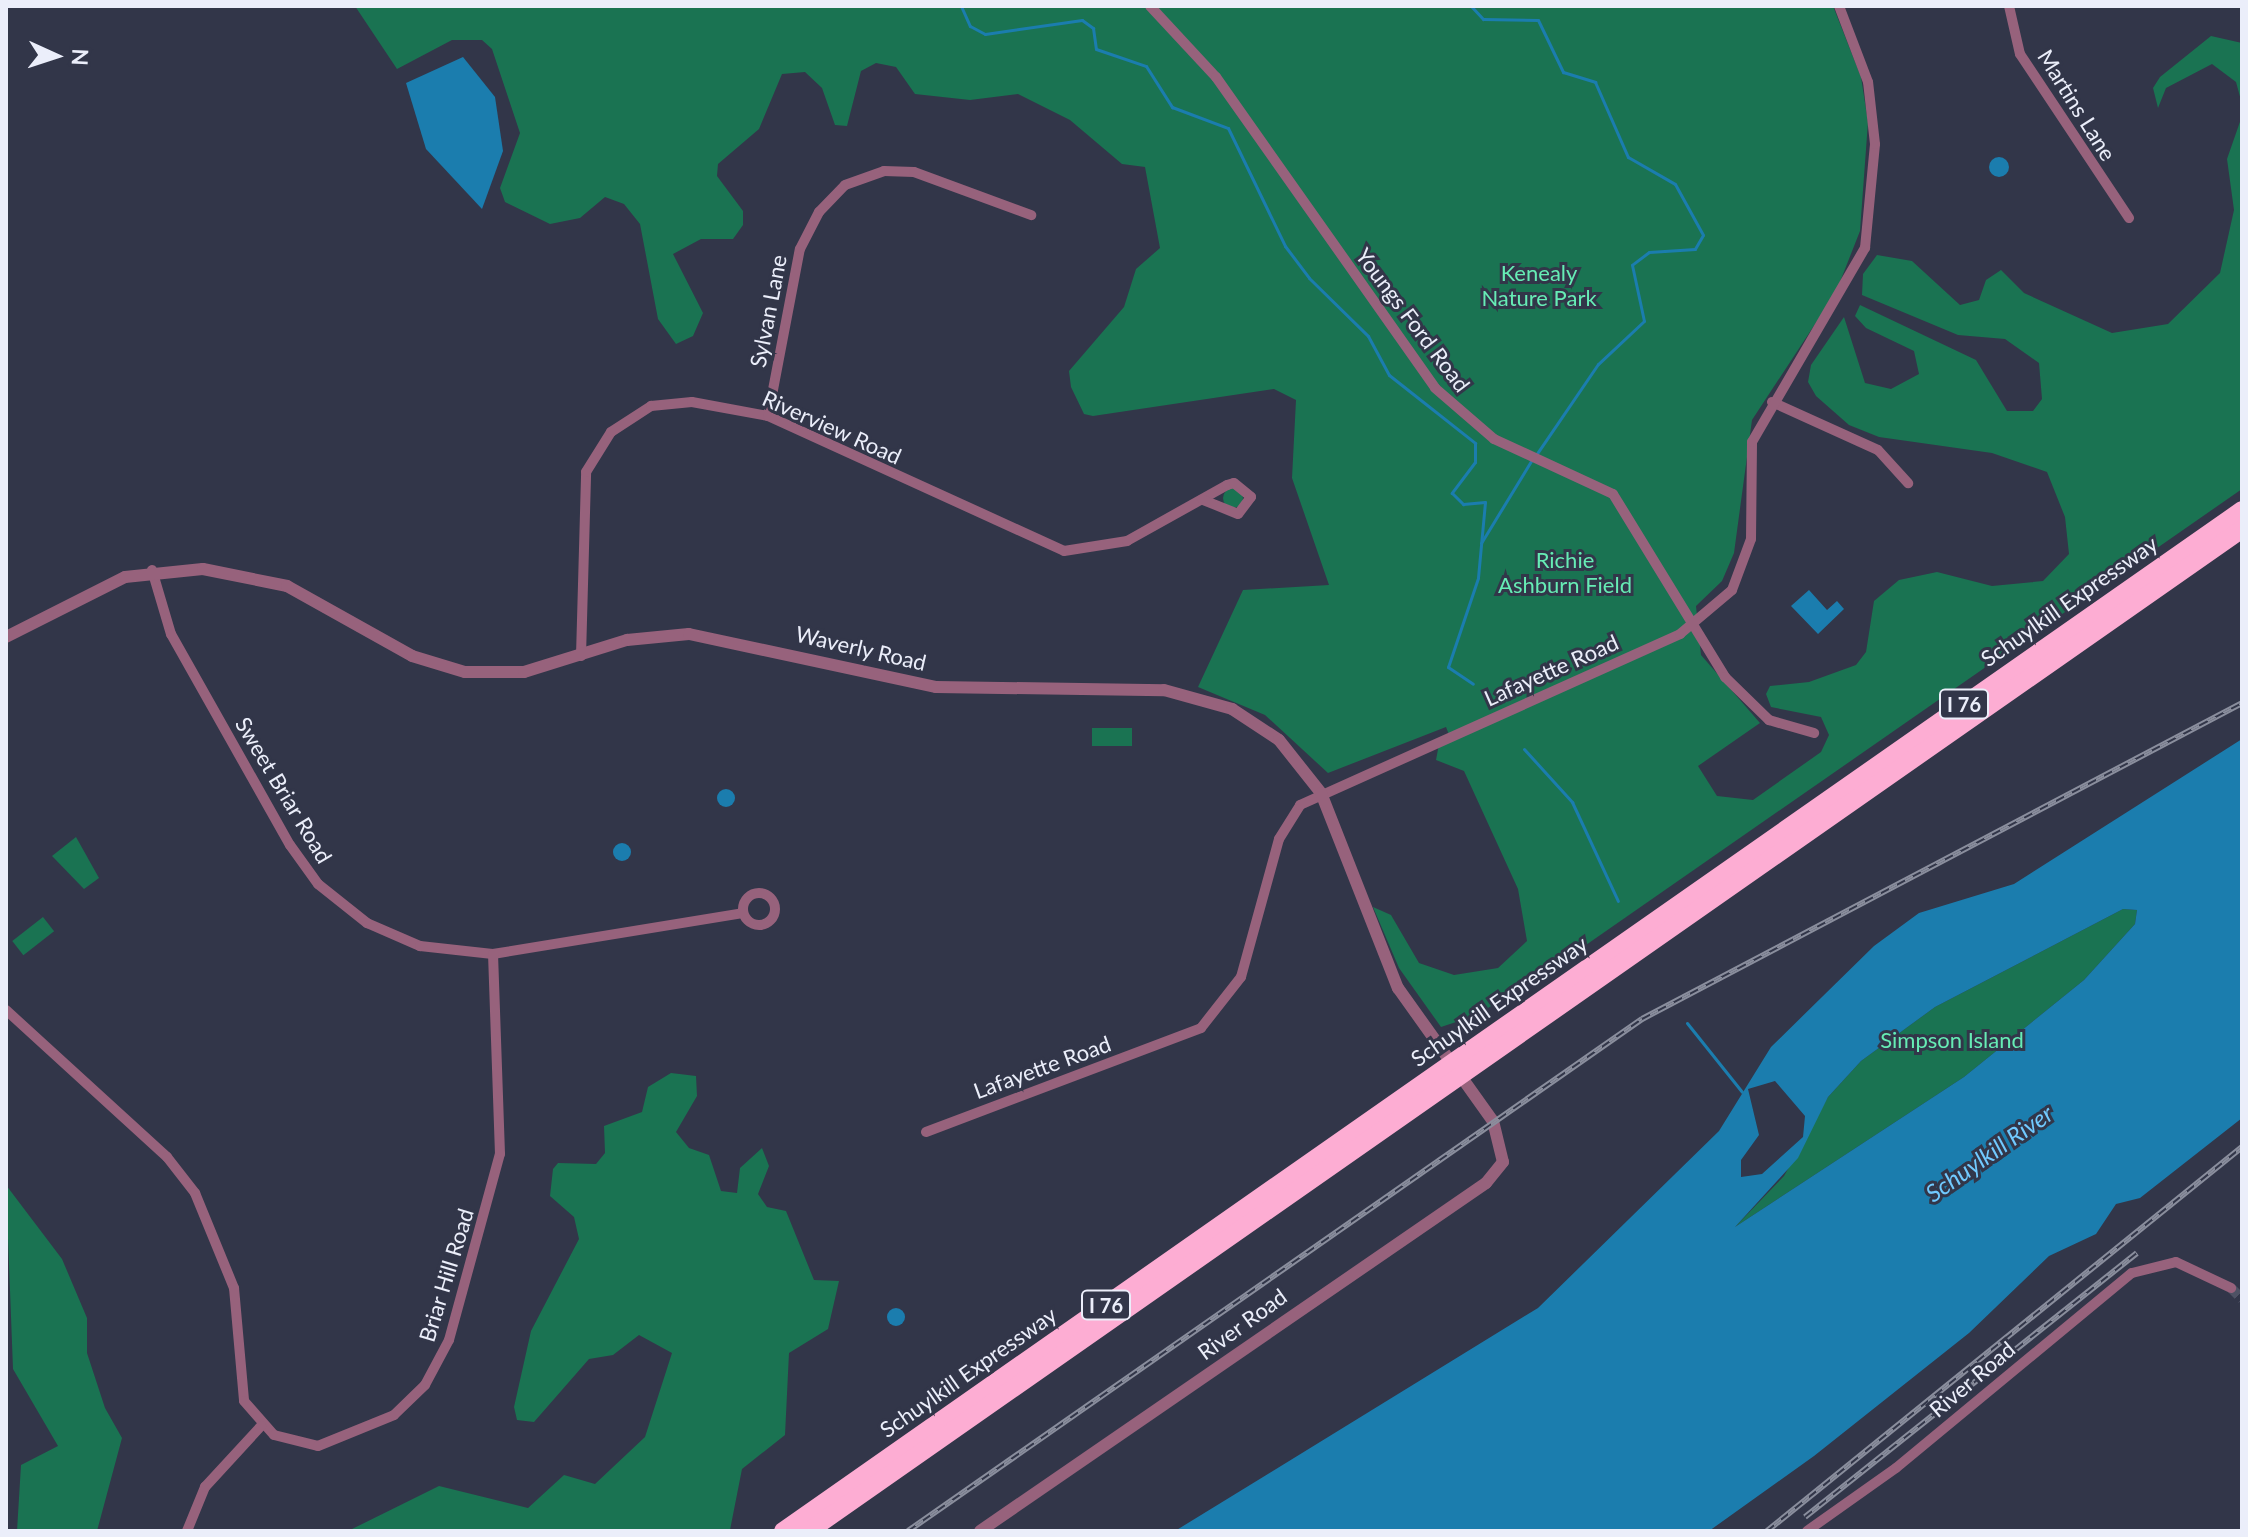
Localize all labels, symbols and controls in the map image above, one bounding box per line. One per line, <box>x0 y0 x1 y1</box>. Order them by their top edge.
north arrow <box>16 16 96 96</box>
street label: Martins Lane <box>2032 45 2122 165</box>
text: N <box>67 48 94 66</box>
street label: Youngs Ford Road <box>1350 243 1476 397</box>
street label: Sylvan Lane <box>744 253 792 369</box>
park label: Kenealy Nature Park <box>1481 259 1597 310</box>
street label: Riverview Road <box>758 385 906 469</box>
street label: Schuylkill Expressway <box>1976 530 2162 672</box>
park label: Richie Ashburn Field <box>1498 546 1632 598</box>
street label: Waverly Road <box>793 620 929 676</box>
street label: Lafayette Road <box>1480 629 1622 711</box>
road number: I 76 <box>1938 688 1990 720</box>
street label: Sweet Briar Road <box>230 712 338 868</box>
street label: Schuylkill Expressway <box>1406 930 1592 1072</box>
park label: Simpson Island <box>1880 1027 2024 1053</box>
street label: Lafayette Road <box>970 1030 1114 1104</box>
water label: Schuylkill River <box>1920 1098 2058 1208</box>
street label: Briar Hill Road <box>413 1205 479 1345</box>
street label: River Road <box>1192 1283 1292 1365</box>
road number: I 76 <box>1080 1289 1132 1321</box>
street label: Schuylkill Expressway <box>875 1301 1061 1443</box>
street label: River Road <box>1924 1335 2020 1423</box>

